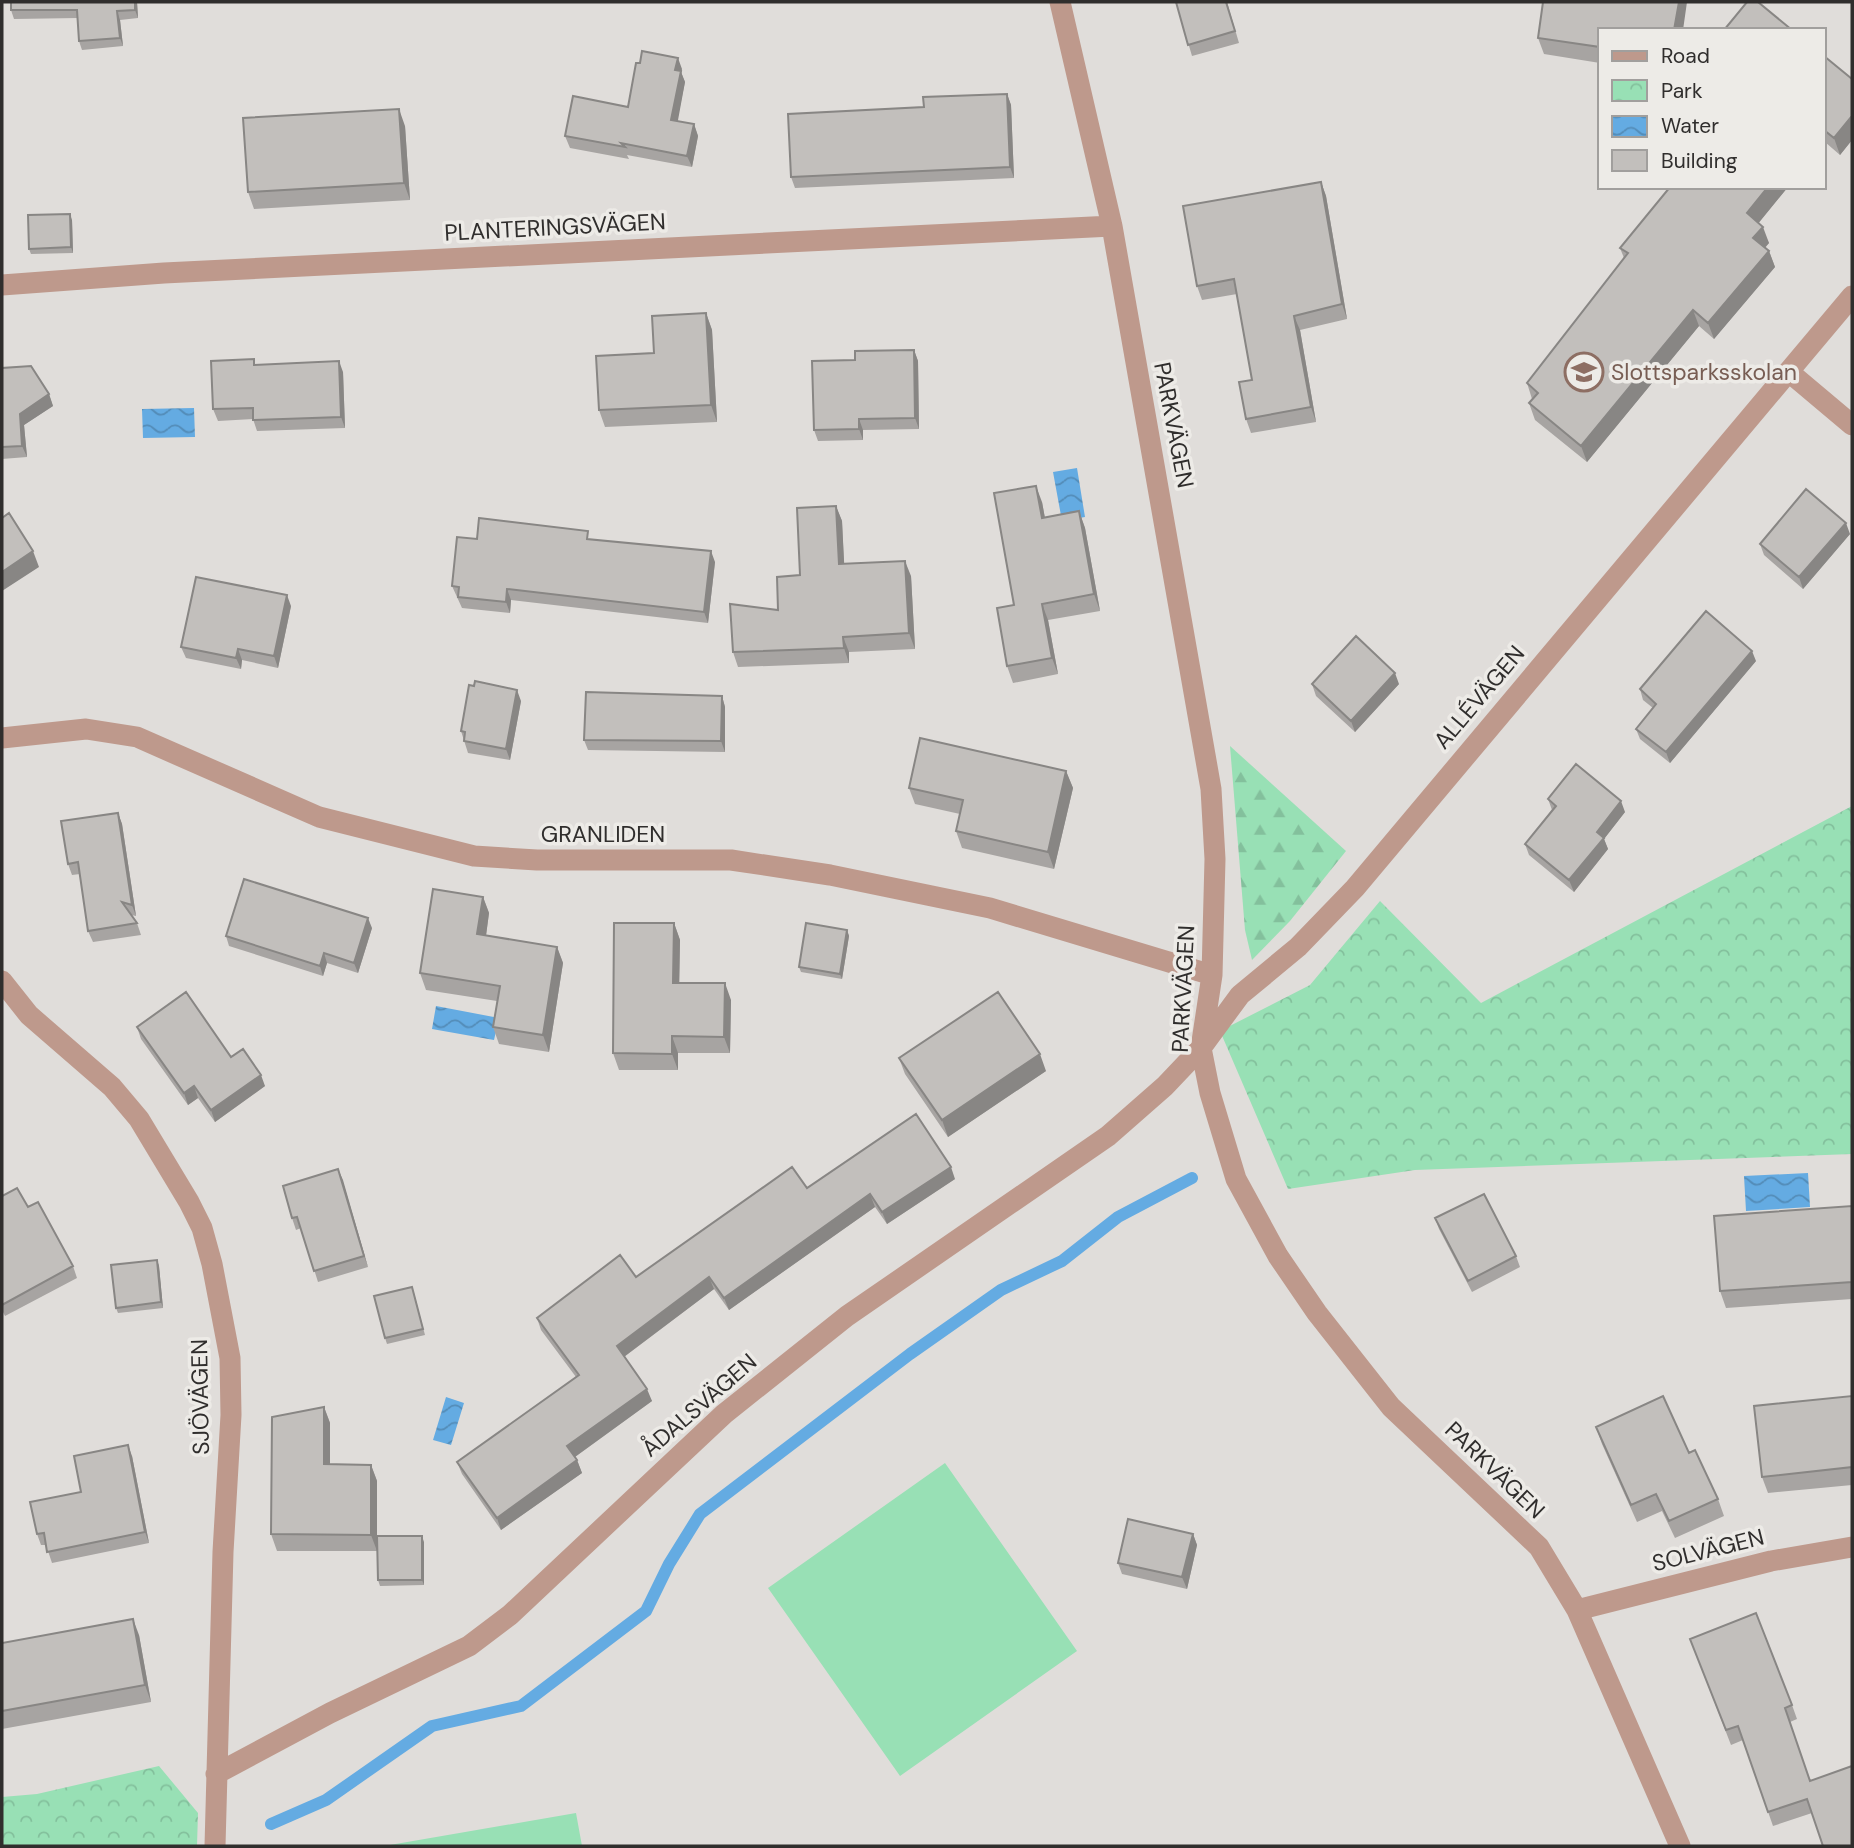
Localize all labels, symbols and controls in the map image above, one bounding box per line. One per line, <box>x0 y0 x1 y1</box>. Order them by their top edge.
legend <box>1598 28 1826 189</box>
text: Road <box>1661 42 1710 70</box>
text: Park <box>1661 77 1703 105</box>
text: Water <box>1661 112 1719 140</box>
text: Building <box>1661 147 1738 175</box>
street label: PLANTERINGSVÄGEN <box>444 206 666 248</box>
school or university icon: Slottsparksskolan <box>1563 351 1605 393</box>
place label: Slottsparksskolan <box>1611 357 1797 387</box>
street label: PARKVÄGEN <box>1147 360 1201 490</box>
street label: ALLÉVÄGEN <box>1427 639 1531 755</box>
street label: GRANLIDEN <box>541 819 665 849</box>
street label: PARKVÄGEN <box>1165 925 1201 1053</box>
street label: SJÖVÄGEN <box>184 1339 216 1455</box>
street label: ÅDALSVÄGEN <box>635 1347 763 1463</box>
street label: PARKVÄGEN <box>1439 1415 1551 1525</box>
street label: SOLVÄGEN <box>1649 1522 1767 1578</box>

